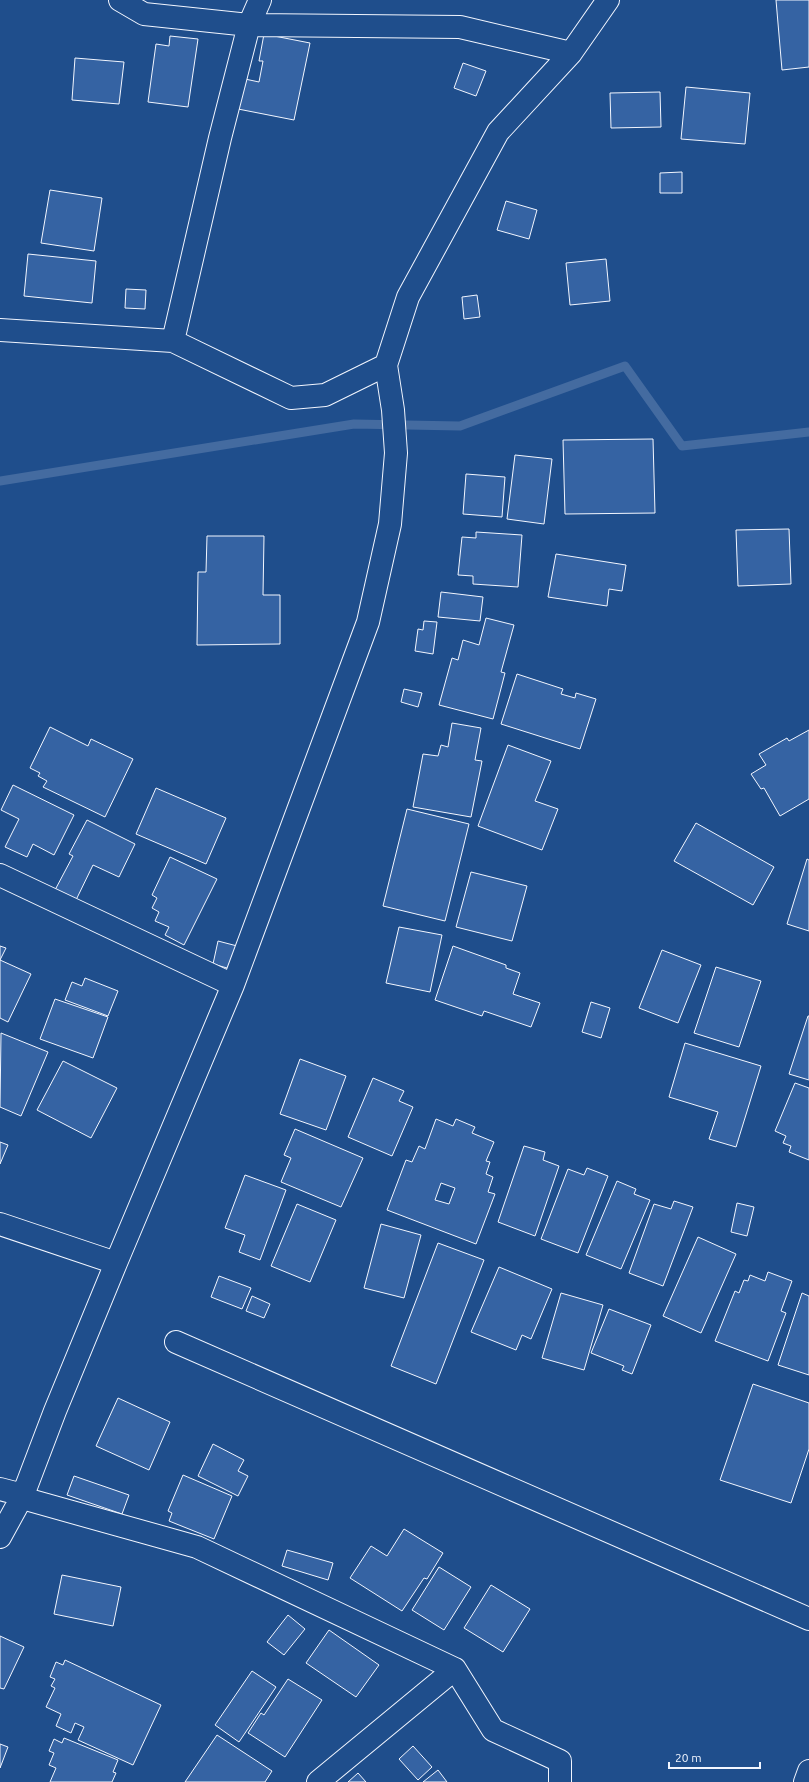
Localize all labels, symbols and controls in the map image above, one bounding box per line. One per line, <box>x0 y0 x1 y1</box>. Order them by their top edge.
scale bar <box>669 1744 760 1770</box>
text: 20 m <box>675 1751 702 1764</box>

